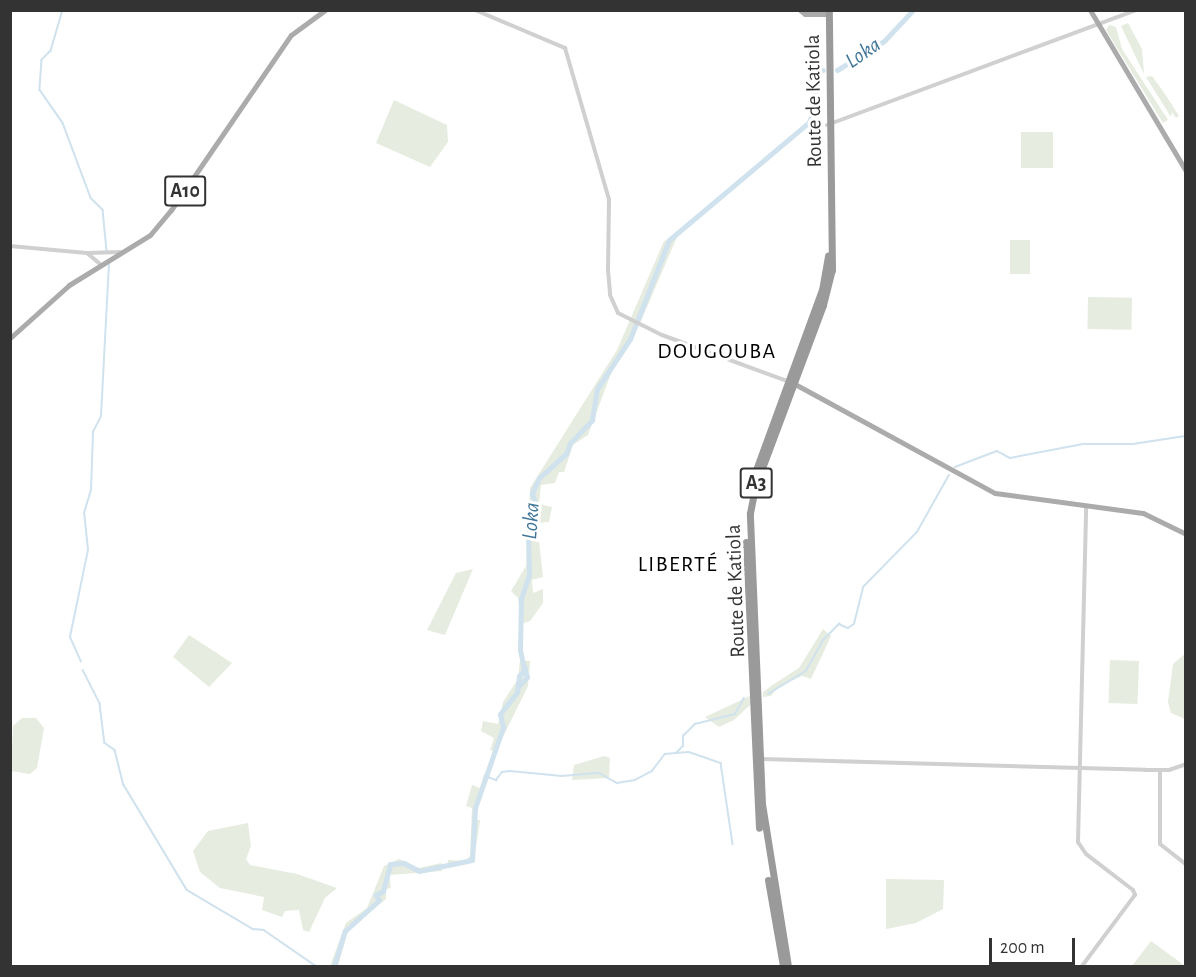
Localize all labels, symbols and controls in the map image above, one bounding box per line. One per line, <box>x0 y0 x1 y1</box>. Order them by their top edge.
water label: Loka <box>840 32 886 74</box>
street label: Route de Katiola <box>800 34 828 168</box>
road number: A10 <box>164 174 206 208</box>
district label: DOUGOUBA <box>657 339 777 365</box>
road number: A3 <box>740 466 772 500</box>
water label: Loka <box>517 502 545 540</box>
street label: Route de Katiola <box>721 524 751 658</box>
district label: LIBERTÉ <box>638 552 718 578</box>
scale bar <box>992 926 1078 964</box>
text: 200 m <box>1000 939 1045 957</box>

